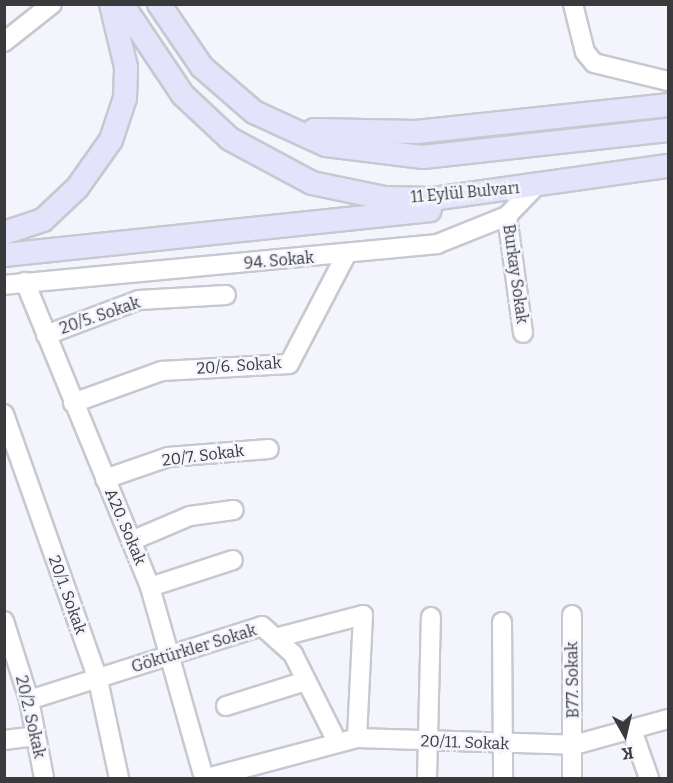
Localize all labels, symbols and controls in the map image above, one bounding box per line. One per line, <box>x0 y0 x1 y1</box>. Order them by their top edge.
street label: 11 Eylül Bulvarı <box>410 179 520 207</box>
street label: Burkay Sokak <box>499 223 531 325</box>
street label: 94. Sokak <box>243 248 315 274</box>
street label: 20/5. Sokak <box>57 293 143 339</box>
street label: 20/6. Sokak <box>196 353 282 379</box>
street label: 20/7. Sokak <box>161 441 245 471</box>
street label: A20. Sokak <box>100 486 150 568</box>
street label: 20/1. Sokak <box>44 553 90 637</box>
street label: Göktürkler Sokak <box>129 621 259 677</box>
street label: B77. Sokak <box>563 641 583 719</box>
street label: 20/2. Sokak <box>11 674 49 760</box>
north arrow <box>595 705 655 765</box>
street label: 20/11. Sokak <box>420 732 510 754</box>
text: K <box>621 743 635 764</box>

